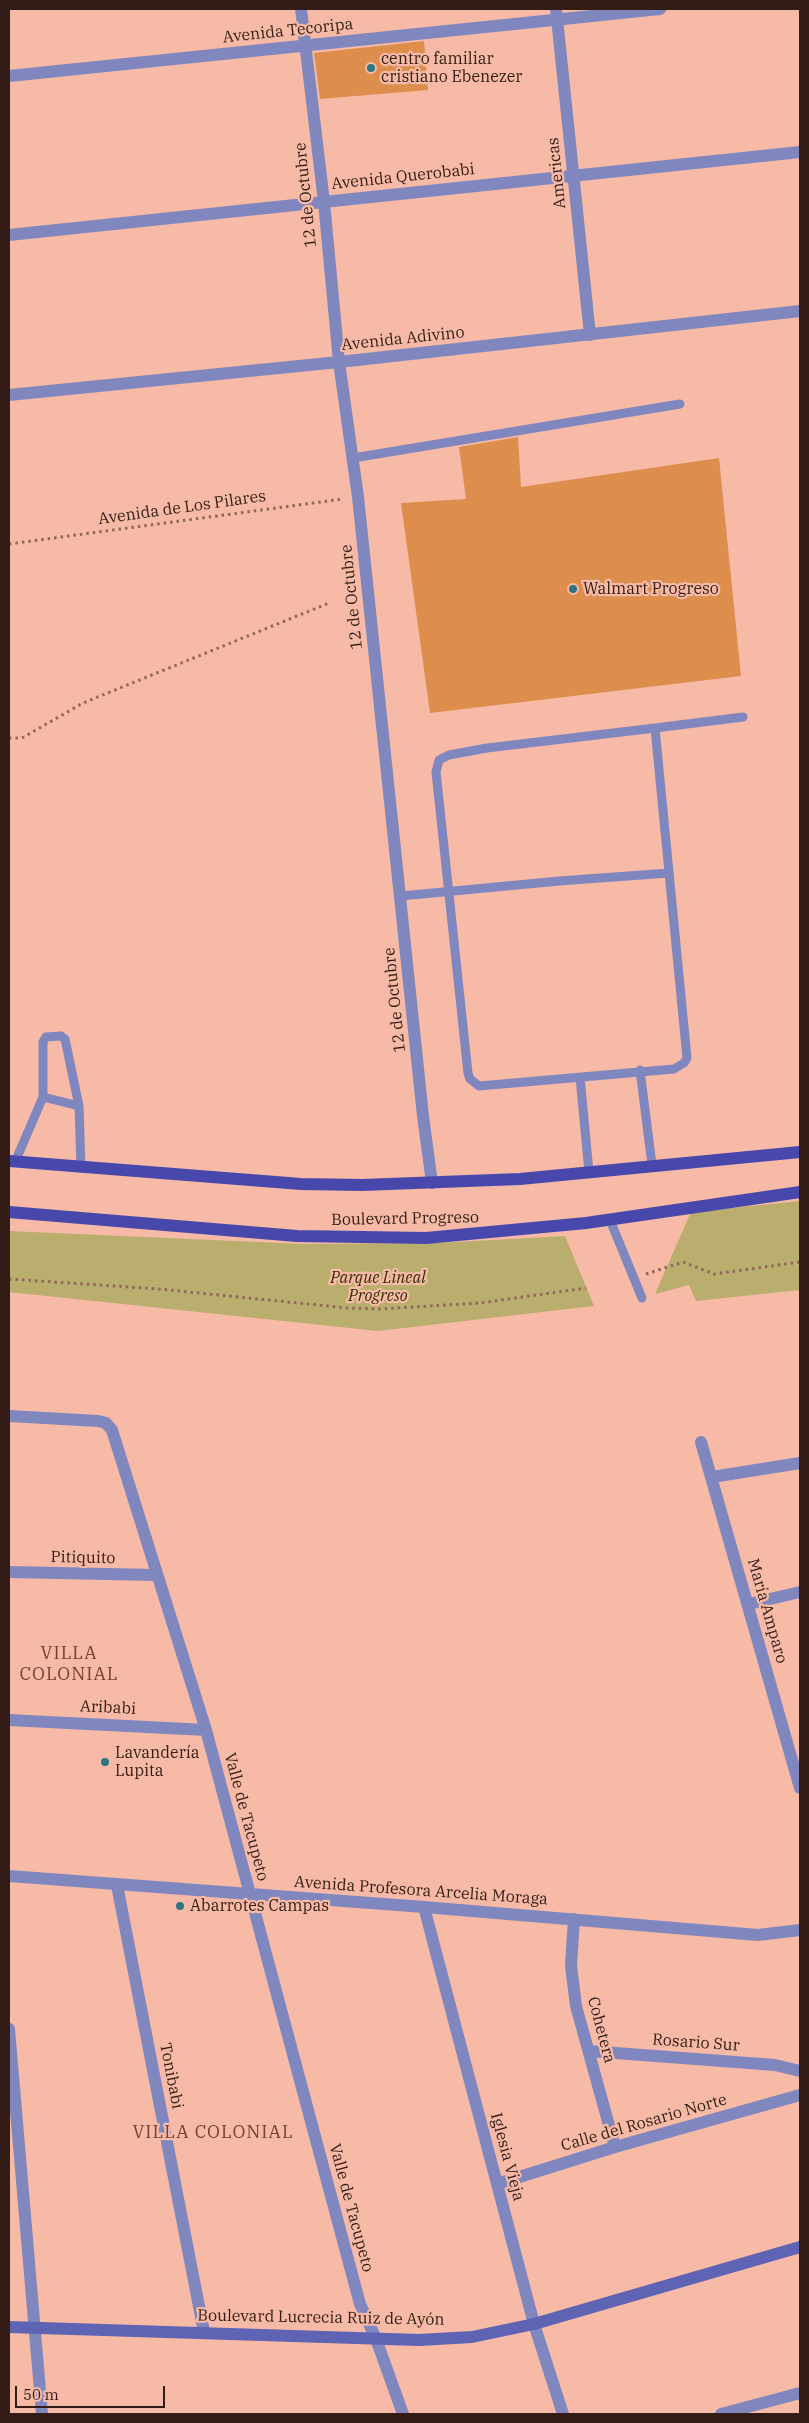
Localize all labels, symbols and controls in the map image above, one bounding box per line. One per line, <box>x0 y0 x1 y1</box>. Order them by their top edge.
street label: Avenida Tecoripa <box>222 15 354 47</box>
place label: centro familiar cristiano Ebenezer <box>381 49 522 87</box>
marker: centro familiar cristiano Ebenezer <box>365 62 377 74</box>
street label: Americas <box>544 136 570 210</box>
street label: 12 de Octubre <box>291 142 321 248</box>
street label: Avenida Querobabi <box>330 160 476 194</box>
street label: Avenida Adivino <box>341 323 465 355</box>
street label: Avenida de Los Pilares <box>97 487 267 529</box>
street label: 12 de Octubre <box>337 544 367 650</box>
place label: Walmart Progreso <box>583 579 719 599</box>
marker: Walmart Progreso <box>567 583 579 595</box>
street label: 12 de Octubre <box>380 947 410 1053</box>
street label: Boulevard Progreso <box>331 1208 479 1230</box>
park label: Parque Lineal Progreso <box>330 1268 426 1306</box>
street label: Pitiquito <box>50 1548 116 1568</box>
street label: María Amparo <box>743 1556 791 1666</box>
district label: VILLA COLONIAL <box>19 1643 119 1686</box>
street label: Aribabi <box>80 1697 136 1719</box>
place label: Lavandería Lupita <box>115 1743 199 1781</box>
street label: Valle de Tacupeto <box>220 1751 272 1883</box>
marker: Lavandería Lupita <box>99 1756 111 1768</box>
street label: Avenida Profesora Arcelia Moraga <box>293 1873 549 1909</box>
place label: Abarrotes Campas <box>190 1896 329 1916</box>
marker: Abarrotes Campas <box>174 1900 186 1912</box>
street label: Cohetera <box>583 1995 619 2065</box>
street label: Rosario Sur <box>652 2030 740 2056</box>
street label: Tonibabi <box>155 2041 187 2111</box>
street label: Calle del Rosario Norte <box>559 2090 729 2156</box>
street label: Iglesia Vieja <box>486 2111 528 2203</box>
district label: VILLA COLONIAL <box>131 2122 295 2144</box>
street label: Valle de Tacupeto <box>325 2142 377 2274</box>
street label: Boulevard Lucrecia Ruiz de Ayón <box>197 2306 445 2330</box>
scale bar <box>18 2376 168 2408</box>
text: 50 m <box>23 2385 59 2404</box>

